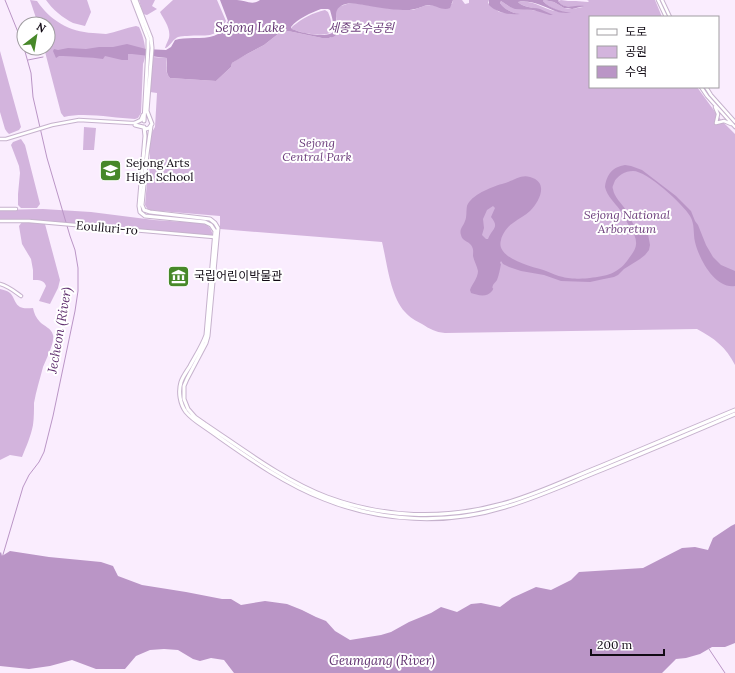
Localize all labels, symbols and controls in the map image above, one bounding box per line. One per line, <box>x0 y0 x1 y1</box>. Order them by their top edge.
north arrow <box>16 16 56 56</box>
legend <box>589 16 719 88</box>
text: N <box>34 19 49 36</box>
water label: Sejong Lake <box>215 19 285 36</box>
park label: 세종호수공원 <box>328 20 395 35</box>
text: 도로 <box>625 24 647 39</box>
text: 공원 <box>625 44 647 59</box>
text: 수역 <box>625 64 647 79</box>
park label: Sejong Central Park <box>282 135 352 164</box>
place label: Sejong Arts High School <box>126 155 194 184</box>
school or university icon: Sejong Arts High School <box>97 157 123 183</box>
park label: Sejong National Arboretum <box>584 207 671 236</box>
street label: Eoulluri-ro <box>76 217 139 238</box>
museum icon: 국립어린이박물관 <box>166 263 192 289</box>
place label: 국립어린이박물관 <box>194 268 282 283</box>
water label: Jecheon (River) <box>43 285 75 376</box>
scale bar <box>591 631 664 657</box>
text: 200 m <box>597 637 633 652</box>
water label: Geumgang (River) <box>329 652 435 669</box>

